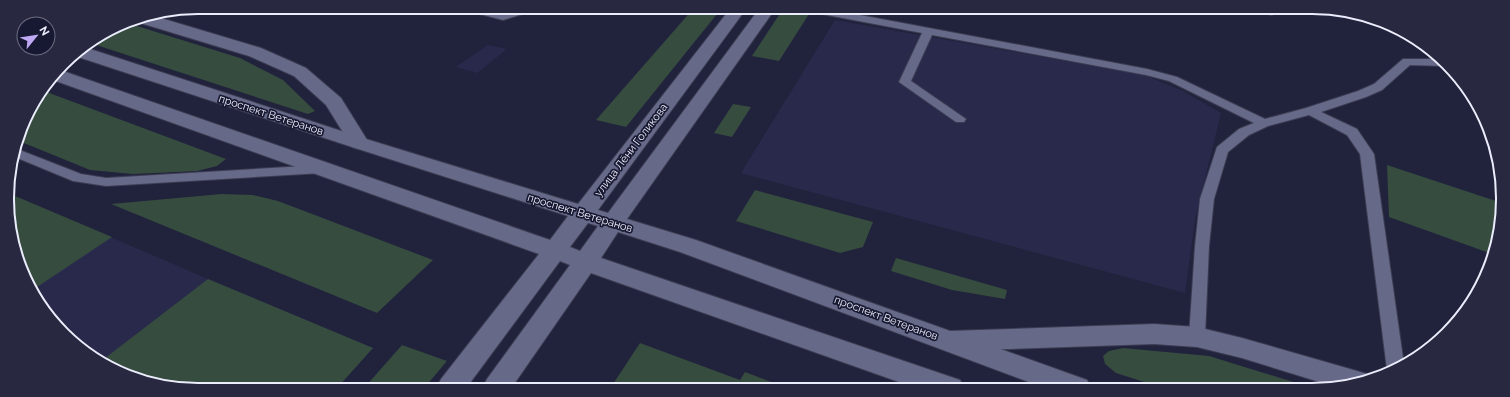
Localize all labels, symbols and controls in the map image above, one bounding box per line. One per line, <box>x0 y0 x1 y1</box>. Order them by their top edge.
north arrow <box>16 16 56 56</box>
text: N <box>36 24 52 38</box>
street label: проспект Ветеранов <box>217 92 325 138</box>
street label: улица Лёни Голикова <box>592 101 670 199</box>
street label: проспект Ветеранов <box>526 191 634 235</box>
street label: проспект Ветеранов <box>832 293 940 343</box>

